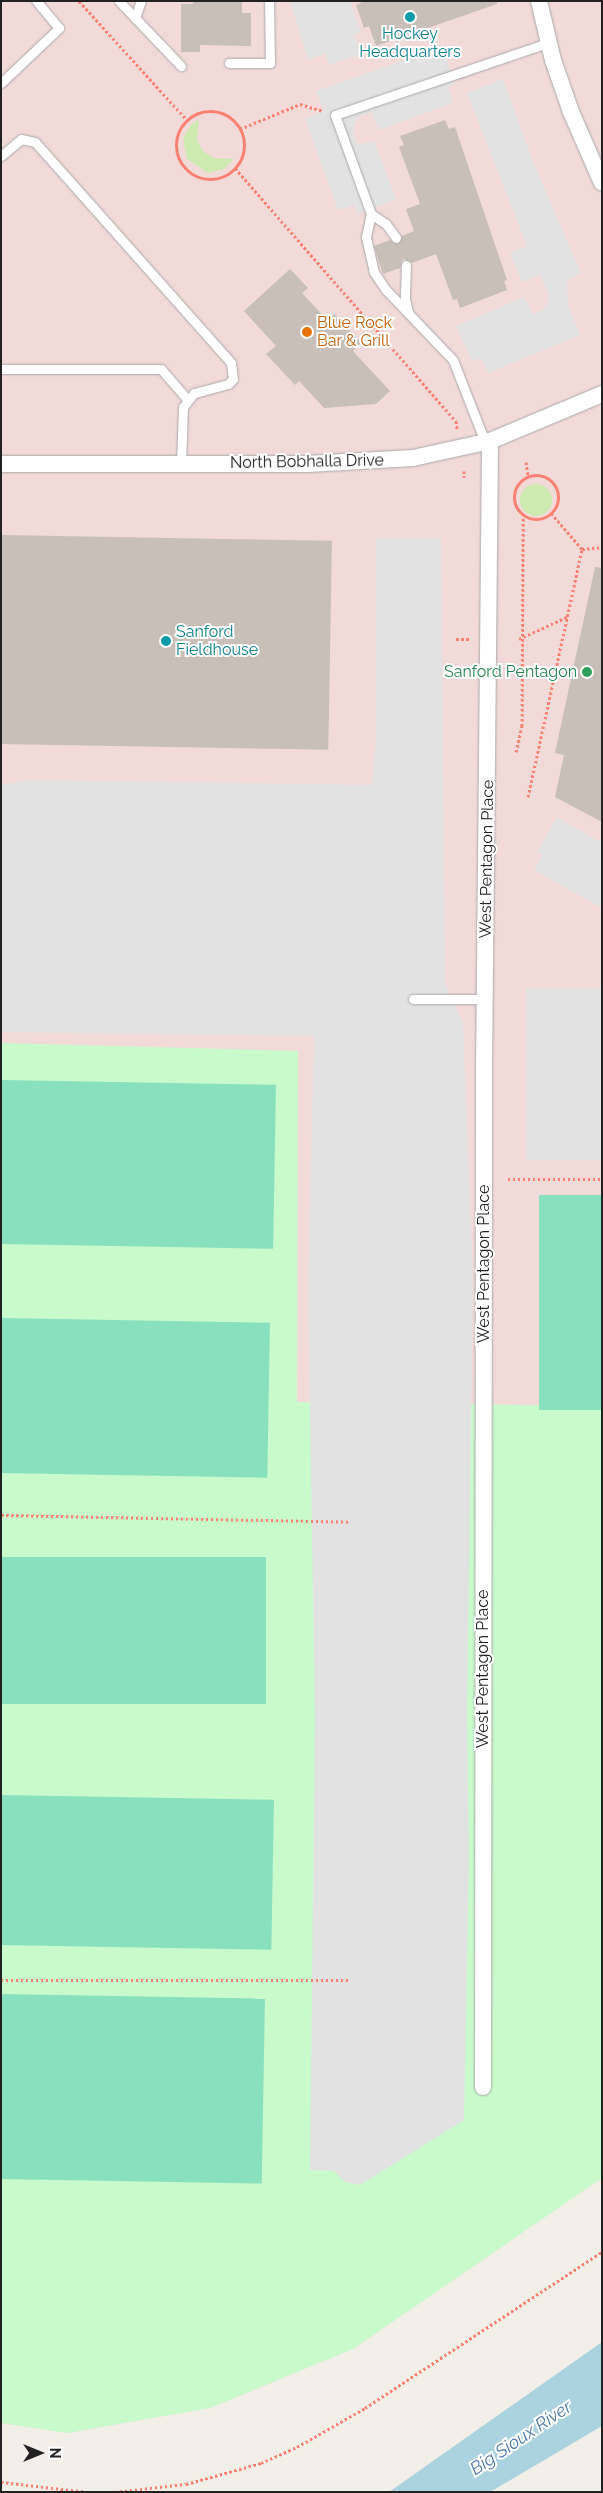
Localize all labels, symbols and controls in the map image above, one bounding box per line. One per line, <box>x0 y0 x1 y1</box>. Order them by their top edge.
marker: Hockey Headquarters <box>404 11 416 23</box>
place label: Hockey Headquarters <box>359 24 461 62</box>
place label: Blue Rock Bar & Grill <box>317 313 392 351</box>
marker: Blue Rock Bar & Grill <box>301 326 313 338</box>
street label: North Bobhalla Drive <box>230 451 384 473</box>
place label: Sanford Fieldhouse <box>176 622 258 660</box>
marker: Sanford Fieldhouse <box>160 635 172 647</box>
place label: Sanford Pentagon <box>444 662 577 682</box>
marker: Sanford Pentagon <box>581 666 593 678</box>
street label: West Pentagon Place <box>476 780 498 938</box>
street label: West Pentagon Place <box>474 1185 494 1343</box>
street label: West Pentagon Place <box>473 1590 493 1748</box>
water label: Big Sioux River <box>466 2396 576 2480</box>
north arrow <box>15 2428 65 2478</box>
text: N <box>47 2448 63 2458</box>

